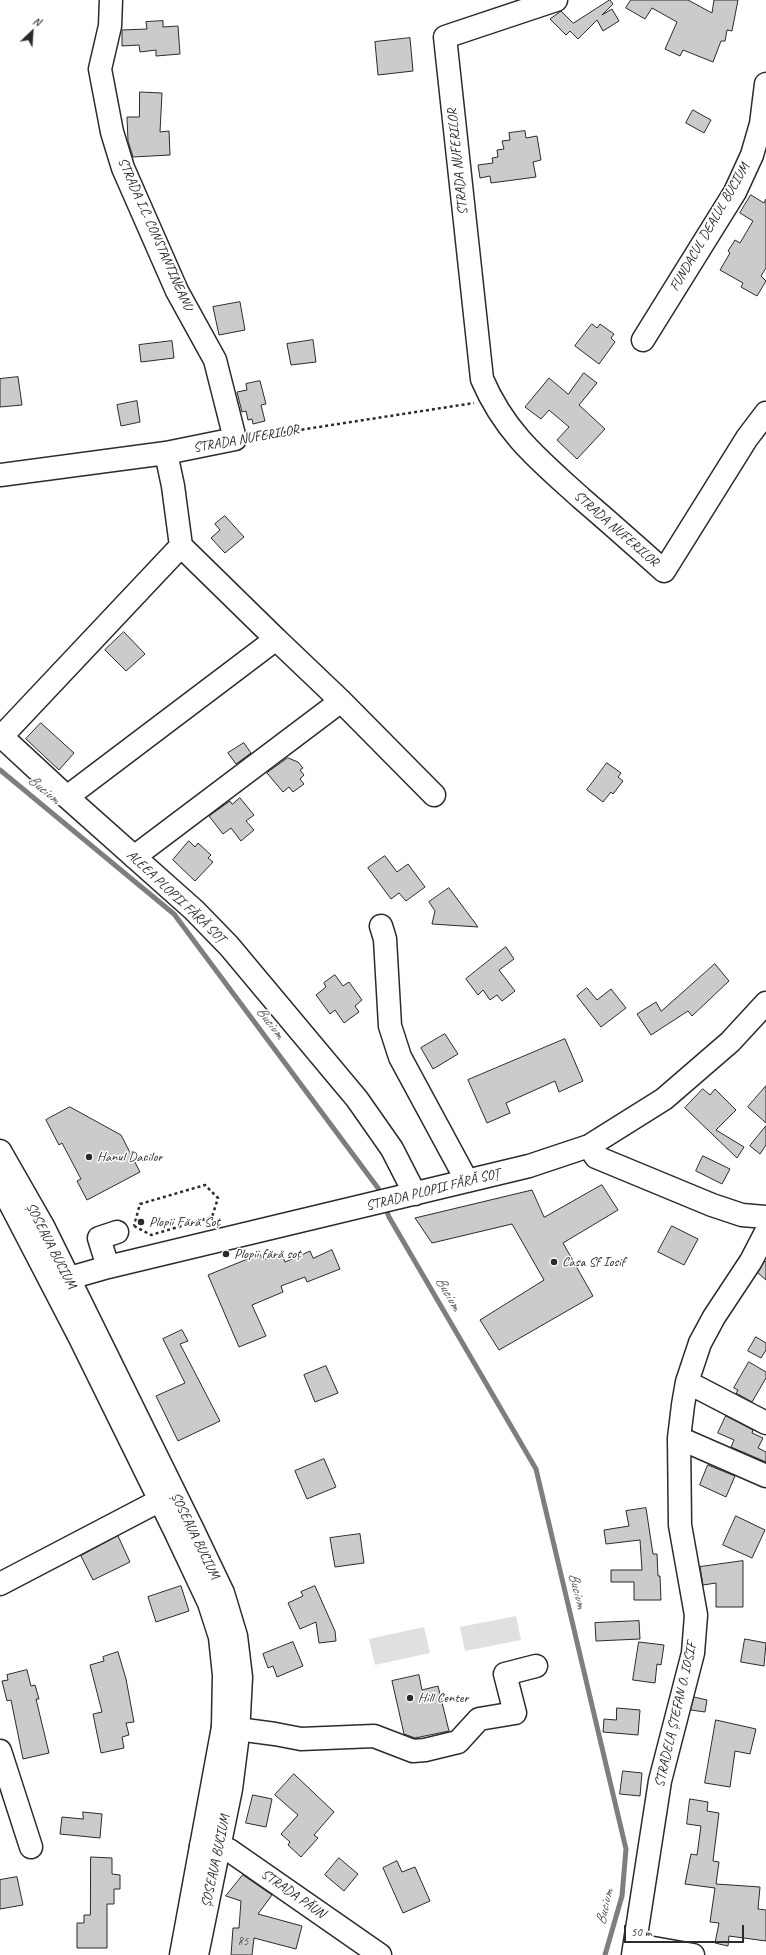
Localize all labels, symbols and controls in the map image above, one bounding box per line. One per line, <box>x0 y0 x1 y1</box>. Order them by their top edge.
north arrow <box>12 12 52 52</box>
text: N <box>31 13 43 29</box>
street label: STRADA NUFERILOR <box>444 108 472 216</box>
street label: STRADA I.C. CONSTANTINEANU <box>114 155 196 313</box>
street label: FUNDACUL DEALUL BUCIUM <box>666 160 754 294</box>
street label: STRADA NUFERILOR <box>192 421 300 457</box>
street label: STRADA NUFERILOR <box>570 488 662 570</box>
water label: Bucium <box>24 771 64 809</box>
street label: ALEEA PLOPII FĂRĂ SOȚ <box>123 847 229 947</box>
water label: Bucium <box>252 1003 288 1043</box>
place label: Hanul Dacilor <box>97 1149 162 1165</box>
marker: Hanul Dacilor <box>84 1152 94 1162</box>
street label: STRADA PLOPII FĂRĂ SOȚ <box>364 1165 502 1215</box>
street label: ȘOSEAUA BUCIUM <box>22 1200 80 1292</box>
place label: Plopii Fără Soț <box>149 1214 220 1230</box>
marker: Plopii Fără Soț <box>136 1217 146 1227</box>
place label: Plopii fără soț <box>234 1246 301 1262</box>
marker: Plopii fără soț <box>221 1249 231 1259</box>
place label: Casa Sf Iosif <box>562 1254 625 1270</box>
marker: Casa Sf Iosif <box>549 1257 559 1267</box>
water label: Bucium <box>431 1274 465 1314</box>
street label: ȘOSEAUA BUCIUM <box>167 1490 223 1582</box>
water label: Bucium <box>564 1571 590 1611</box>
street label: STRADELA ȘTEFAN O. IOSIF <box>651 1641 701 1789</box>
place label: Hill Center <box>418 1690 468 1706</box>
marker: Hill Center <box>405 1693 415 1703</box>
street label: ȘOSEAUA BUCIUM <box>198 1813 234 1909</box>
street label: STRADA PĂUN <box>258 1866 328 1922</box>
water label: Bucium <box>592 1887 618 1927</box>
scale bar <box>626 1917 746 1943</box>
text: 50 m <box>631 1924 651 1940</box>
house number: 85 <box>238 1935 248 1949</box>

